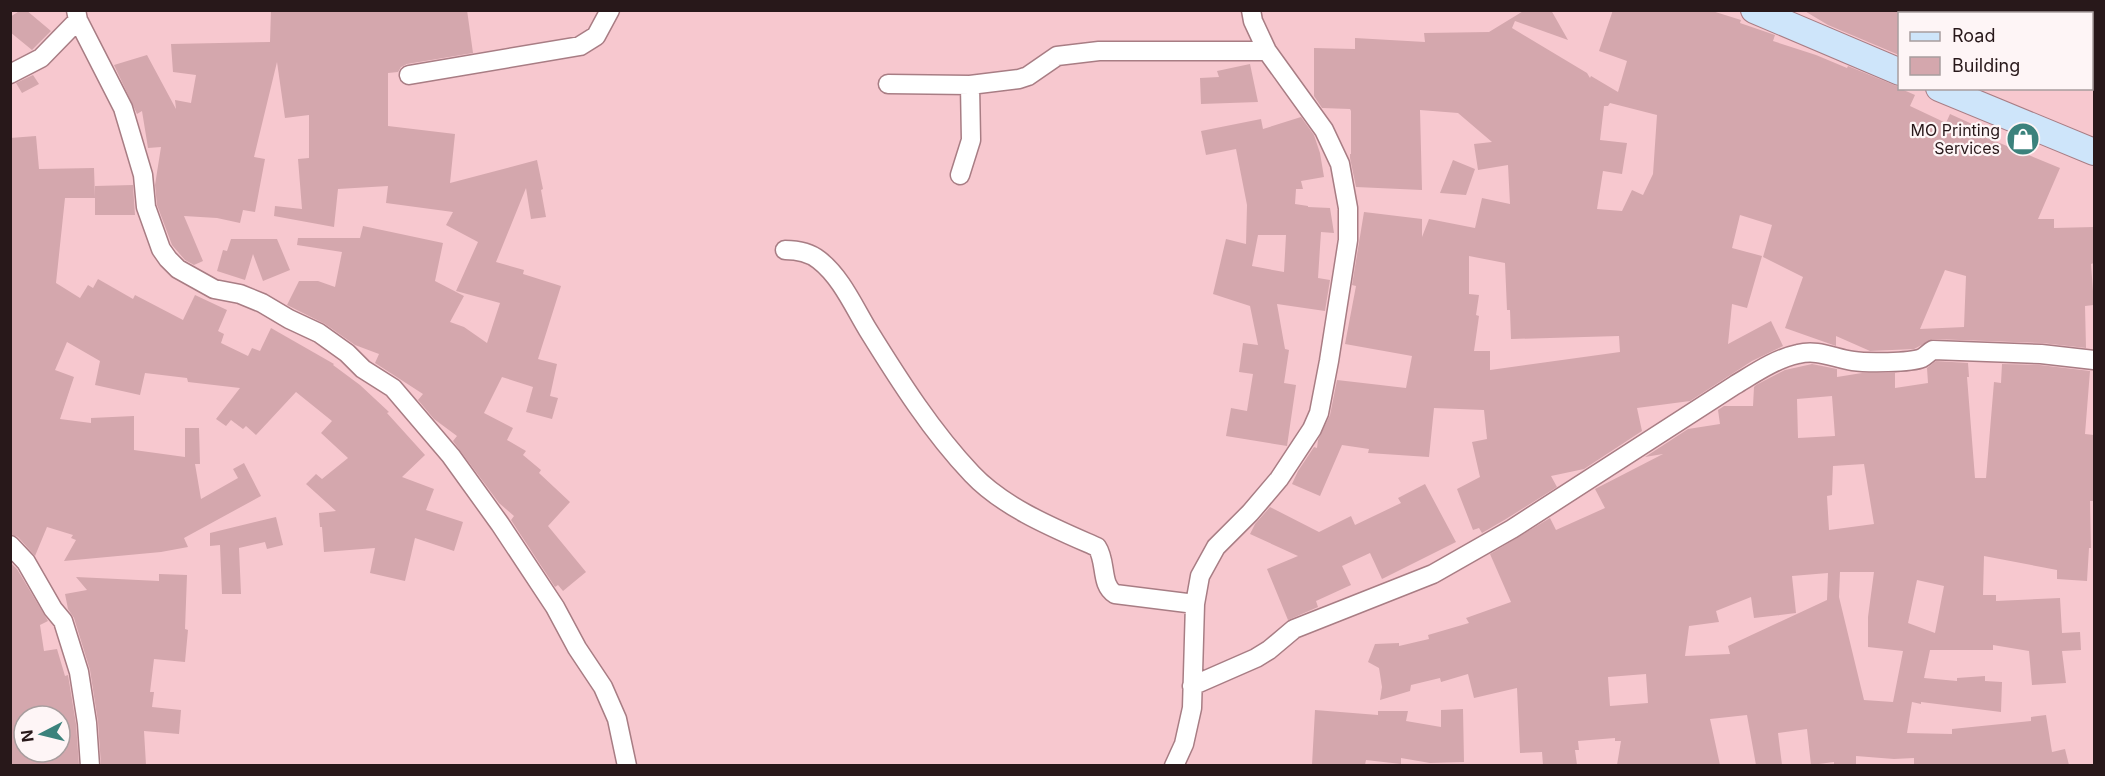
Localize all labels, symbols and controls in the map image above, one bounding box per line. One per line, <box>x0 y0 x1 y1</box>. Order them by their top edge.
legend <box>1898 12 2093 90</box>
text: Road <box>1952 25 1995 46</box>
text: Building <box>1952 55 2020 76</box>
place label: MO Printing Services <box>1911 120 2000 158</box>
shop icon: MO Printing Services <box>2005 121 2041 157</box>
north arrow <box>12 704 72 764</box>
text: N <box>16 729 38 743</box>

